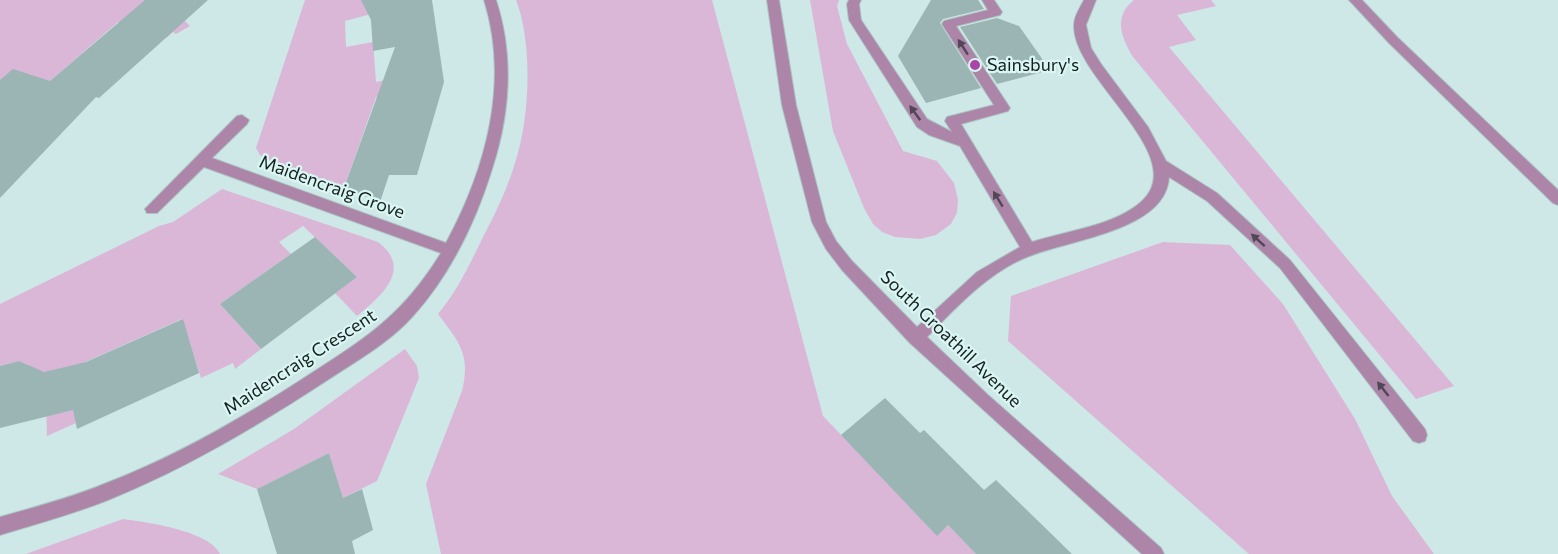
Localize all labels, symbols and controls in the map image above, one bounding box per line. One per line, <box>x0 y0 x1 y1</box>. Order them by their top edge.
one-way arrow <box>957 39 969 55</box>
place label: Sainsbury's <box>987 53 1079 75</box>
marker: Sainsbury's <box>968 58 982 72</box>
one-way arrow <box>909 105 921 121</box>
street label: Maidencraig Grove <box>257 149 408 223</box>
one-way arrow <box>993 191 1004 207</box>
one-way arrow <box>1251 234 1266 247</box>
street label: South Groathill Avenue <box>877 265 1027 411</box>
street label: Maidencraig Crescent <box>219 304 380 419</box>
one-way arrow <box>1376 381 1389 397</box>

